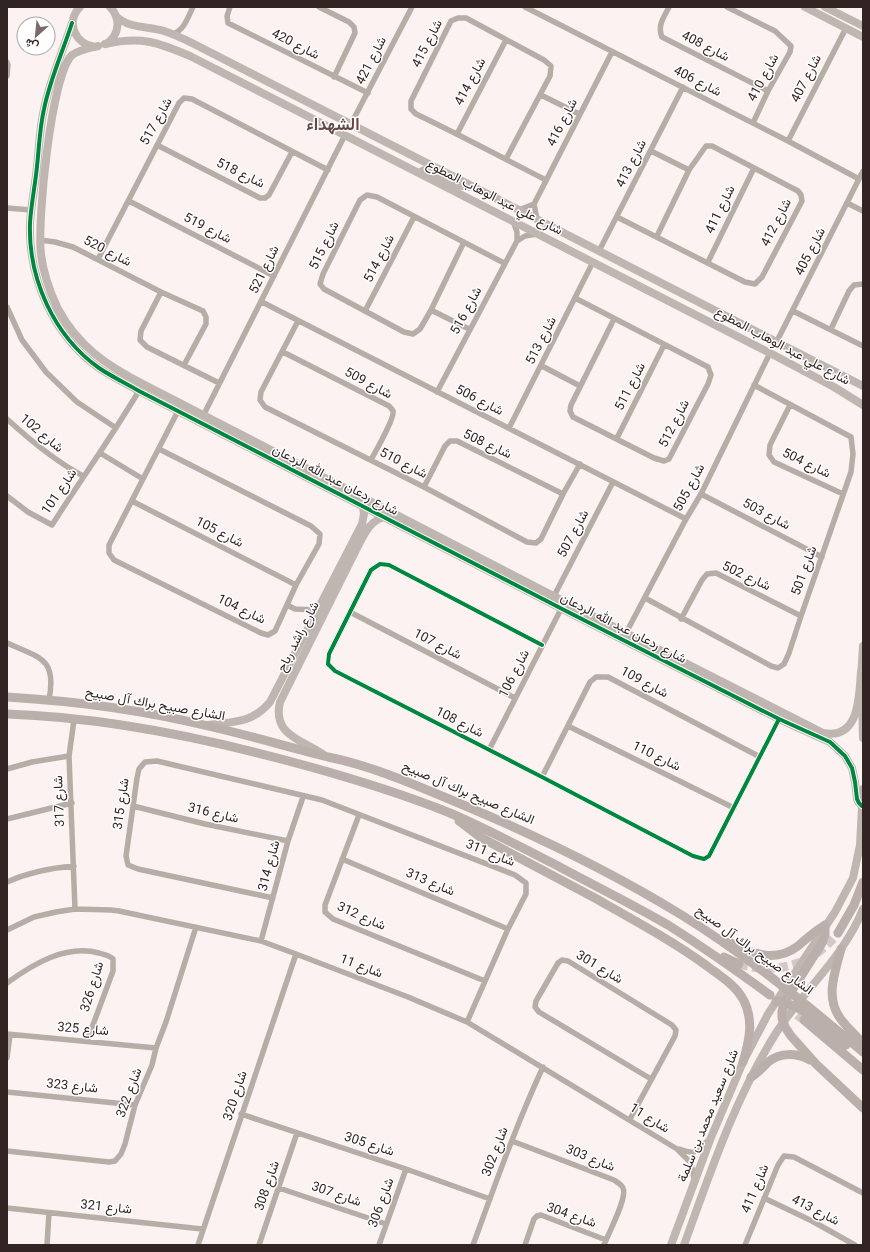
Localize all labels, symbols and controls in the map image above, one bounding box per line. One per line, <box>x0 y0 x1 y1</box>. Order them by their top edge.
north arrow <box>16 16 56 56</box>
street label: شارع 415 <box>407 16 449 72</box>
street label: شارع 420 <box>267 24 323 66</box>
street label: شارع 408 <box>677 26 733 68</box>
text: ش <box>22 33 42 54</box>
street label: شارع 421 <box>351 33 393 89</box>
street label: شارع 410 <box>743 51 785 105</box>
street label: شارع 407 <box>786 51 828 107</box>
street label: شارع 414 <box>450 55 492 109</box>
street label: شارع 406 <box>669 61 725 103</box>
street label: شارع 517 <box>136 95 178 149</box>
street label: شارع 416 <box>542 95 584 151</box>
district label: الشهداء <box>306 113 360 139</box>
street label: شارع 413 <box>611 136 653 192</box>
street label: شارع 518 <box>212 154 268 194</box>
street label: شارع علي عبد الوهاب المطوع <box>422 155 566 241</box>
street label: شارع 411 <box>701 182 741 238</box>
street label: شارع 412 <box>756 195 798 251</box>
street label: شارع 519 <box>179 208 235 250</box>
street label: شارع 515 <box>305 218 345 274</box>
street label: شارع 405 <box>790 224 832 280</box>
street label: شارع 520 <box>79 231 135 273</box>
street label: شارع 514 <box>359 231 401 287</box>
street label: شارع 521 <box>245 242 285 298</box>
street label: شارع 516 <box>446 284 488 338</box>
street label: شارع علي عبد الوهاب المطوع <box>711 303 853 391</box>
street label: شارع 513 <box>521 313 563 369</box>
street label: شارع 511 <box>610 359 652 415</box>
street label: شارع 509 <box>341 363 395 405</box>
street label: شارع 506 <box>451 380 507 422</box>
street label: شارع 512 <box>654 396 696 452</box>
street label: شارع 102 <box>15 410 67 458</box>
street label: شارع 508 <box>459 425 515 465</box>
street label: شارع ردعان عبد الله الردعان <box>268 440 402 522</box>
street label: شارع 510 <box>375 443 431 485</box>
street label: شارع 504 <box>778 444 834 484</box>
street label: شارع 505 <box>669 461 711 515</box>
street label: شارع 101 <box>37 465 83 519</box>
street label: شارع 503 <box>739 494 793 536</box>
street label: شارع 507 <box>553 507 595 561</box>
street label: شارع 105 <box>191 512 247 554</box>
street label: شارع 501 <box>787 543 823 599</box>
street label: شارع 502 <box>718 557 774 597</box>
street label: شارع ردعان عبد الله الردعان <box>556 588 690 670</box>
street label: شارع 104 <box>213 590 269 630</box>
street label: شارع راشد رباح <box>273 598 325 676</box>
street label: شارع 107 <box>409 624 465 666</box>
street label: شارع 106 <box>494 646 536 702</box>
street label: شارع 109 <box>617 662 671 704</box>
street label: الشارع صبيح براك آل صبيح <box>83 683 227 727</box>
street label: شارع 108 <box>431 702 487 744</box>
street label: شارع 110 <box>628 737 684 777</box>
street label: الشارع صبيح براك آل صبيح <box>399 757 537 831</box>
street label: شارع 317 <box>49 775 71 827</box>
street label: شارع 315 <box>109 777 135 831</box>
street label: شارع 316 <box>186 798 240 830</box>
street label: شارع 311 <box>462 835 518 873</box>
street label: شارع 314 <box>254 839 286 893</box>
street label: شارع 313 <box>402 864 458 902</box>
street label: شارع 312 <box>333 897 389 937</box>
street label: الشارع صبيح براك آل صبيح <box>691 901 817 1001</box>
street label: شارع 301 <box>572 946 626 990</box>
street label: شارع 11 <box>337 950 385 984</box>
street label: شارع 326 <box>76 959 110 1015</box>
street label: شارع 325 <box>56 1018 110 1042</box>
street label: شارع سعيد محمد بن سلمة <box>673 1047 745 1185</box>
street label: شارع 322 <box>112 1065 148 1121</box>
street label: شارع 320 <box>219 1068 253 1124</box>
street label: شارع 323 <box>45 1074 99 1100</box>
street label: شارع 11 <box>625 1099 673 1139</box>
street label: شارع 302 <box>477 1124 515 1180</box>
street label: شارع 305 <box>341 1128 397 1162</box>
street label: شارع 303 <box>562 1140 618 1178</box>
street label: شارع 308 <box>250 1158 286 1214</box>
street label: شارع 411 <box>737 1161 775 1217</box>
street label: شارع 306 <box>364 1175 400 1231</box>
street label: شارع 307 <box>308 1177 364 1213</box>
street label: شارع 413 <box>787 1190 843 1232</box>
street label: شارع 321 <box>79 1195 133 1221</box>
street label: شارع 304 <box>543 1198 599 1234</box>

